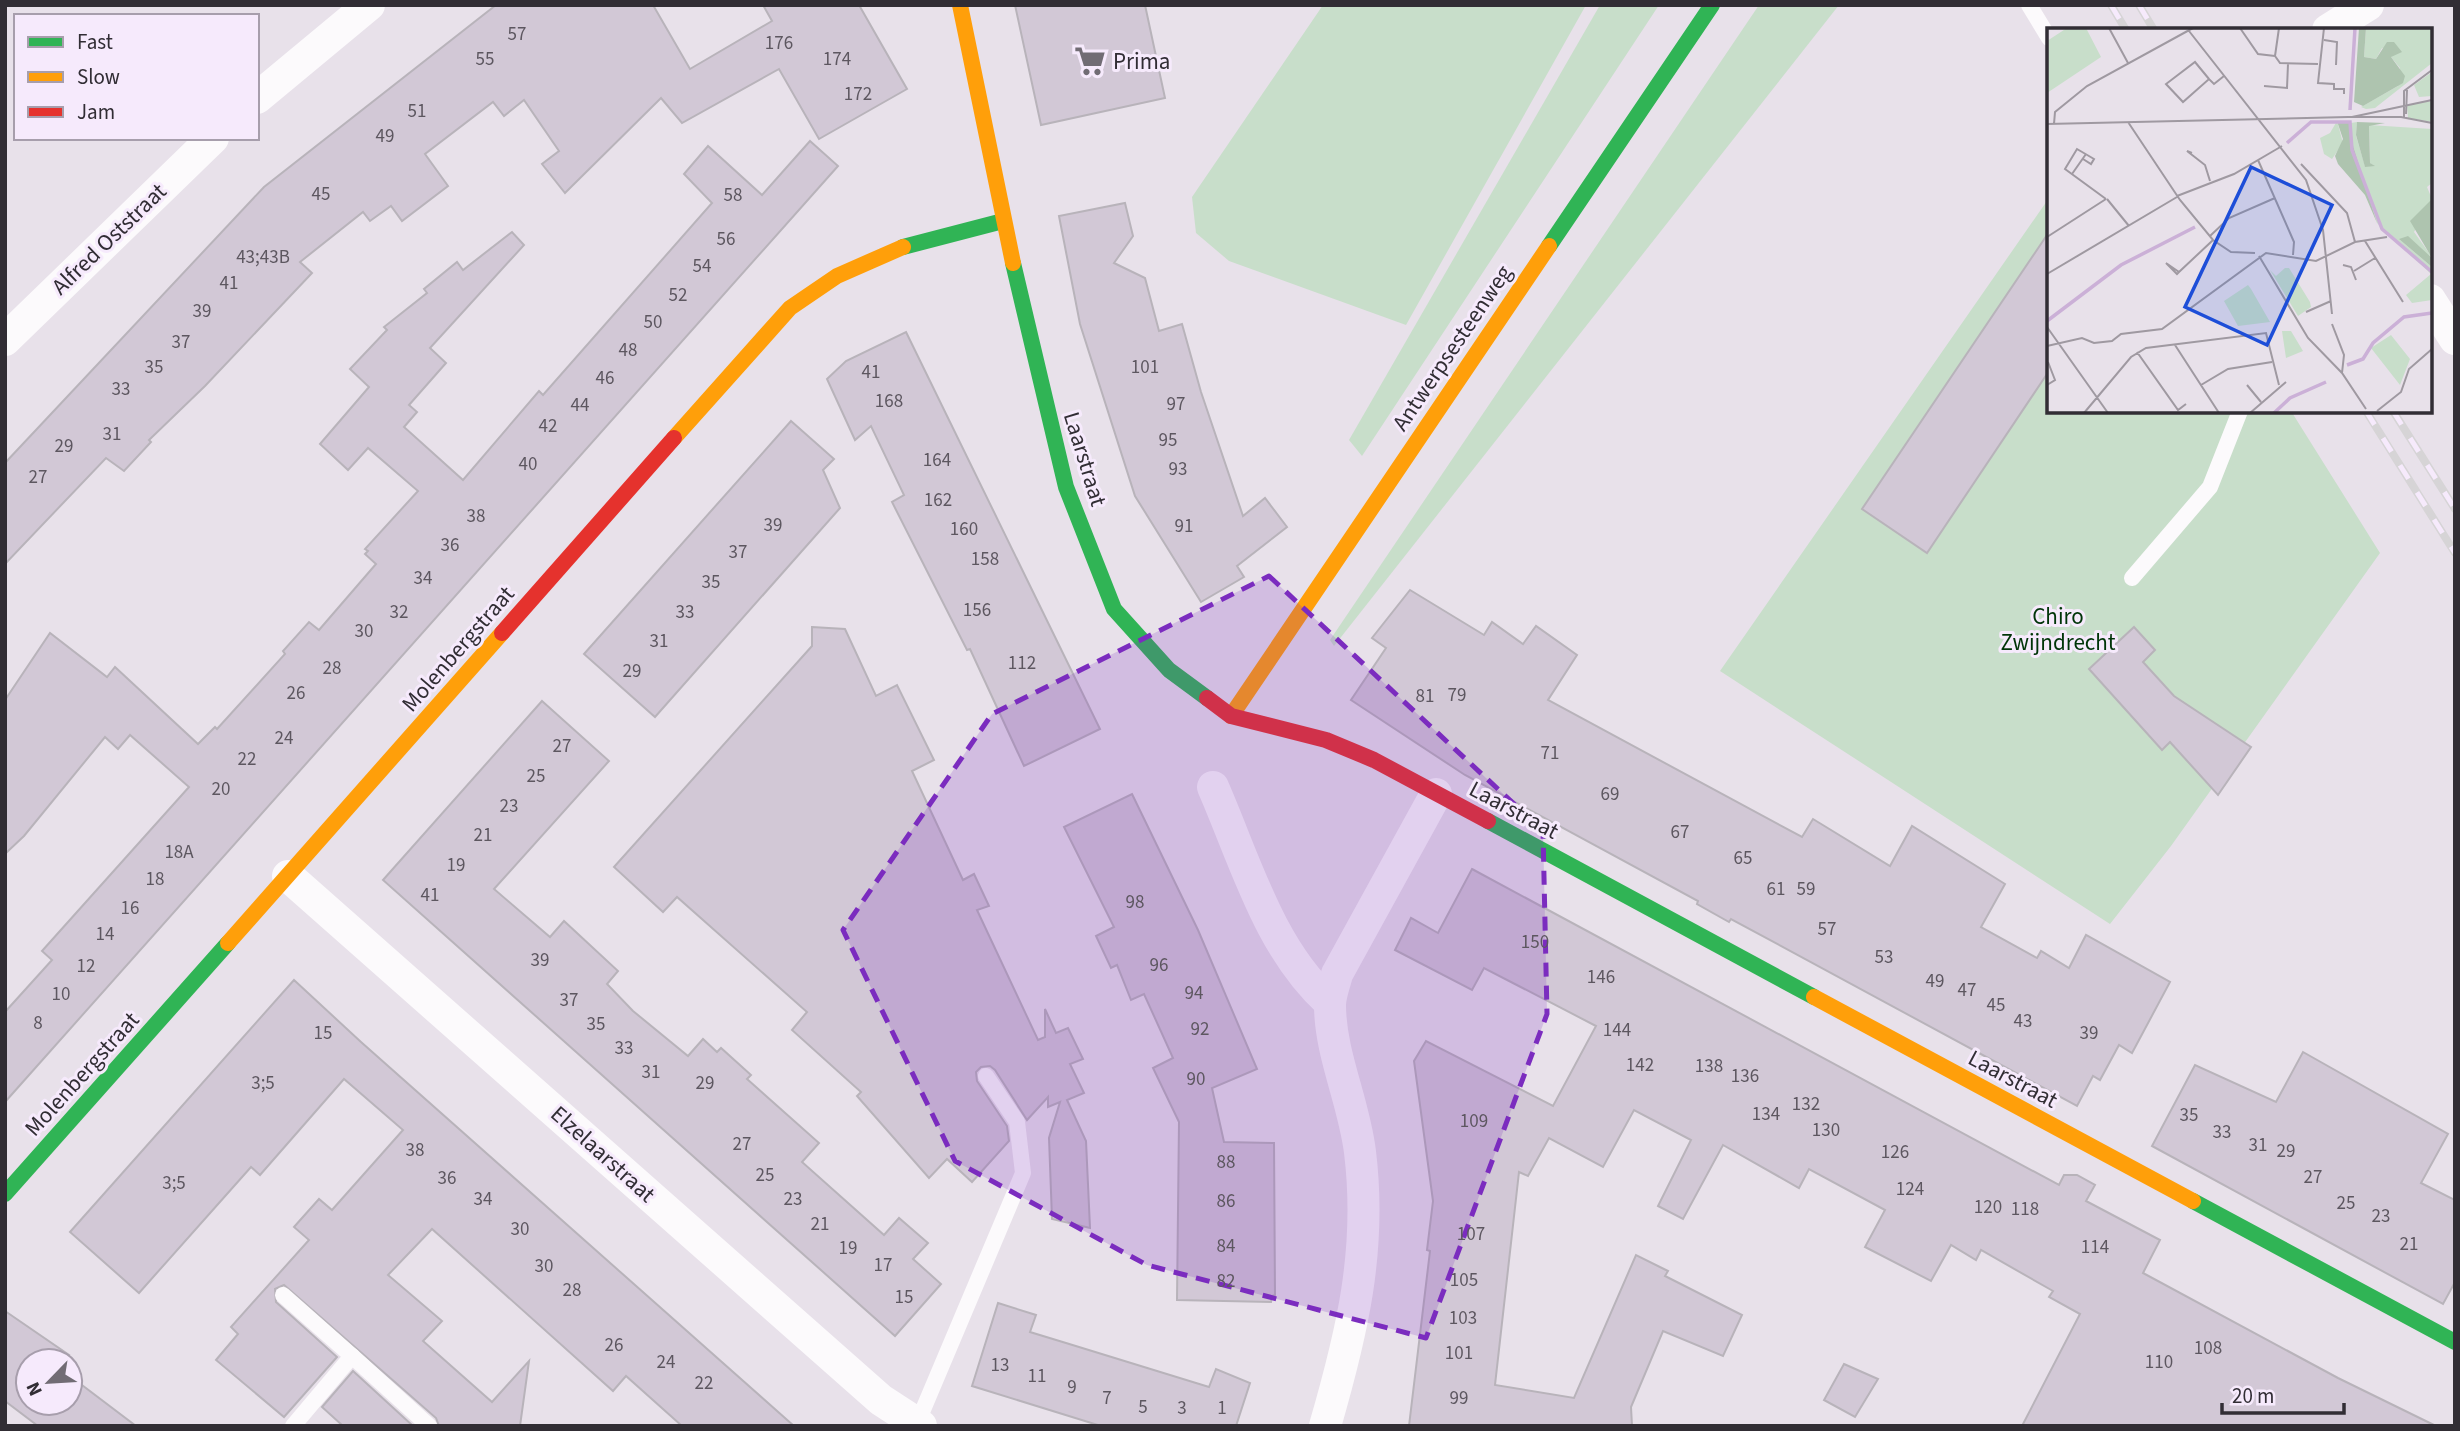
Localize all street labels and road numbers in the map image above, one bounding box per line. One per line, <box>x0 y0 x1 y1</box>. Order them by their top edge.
street label: Alfred Oststraat <box>44 175 174 302</box>
street label: Antwerpsesteenweg <box>1384 258 1520 438</box>
street label: Laarstraat <box>1055 408 1115 511</box>
street label: Molenbergstraat <box>394 579 522 719</box>
street label: Laarstraat <box>1463 773 1565 848</box>
street label: Molenbergstraat <box>17 1004 147 1144</box>
street label: Laarstraat <box>1962 1042 2064 1117</box>
street label: Elzelaarstraat <box>543 1098 663 1210</box>

